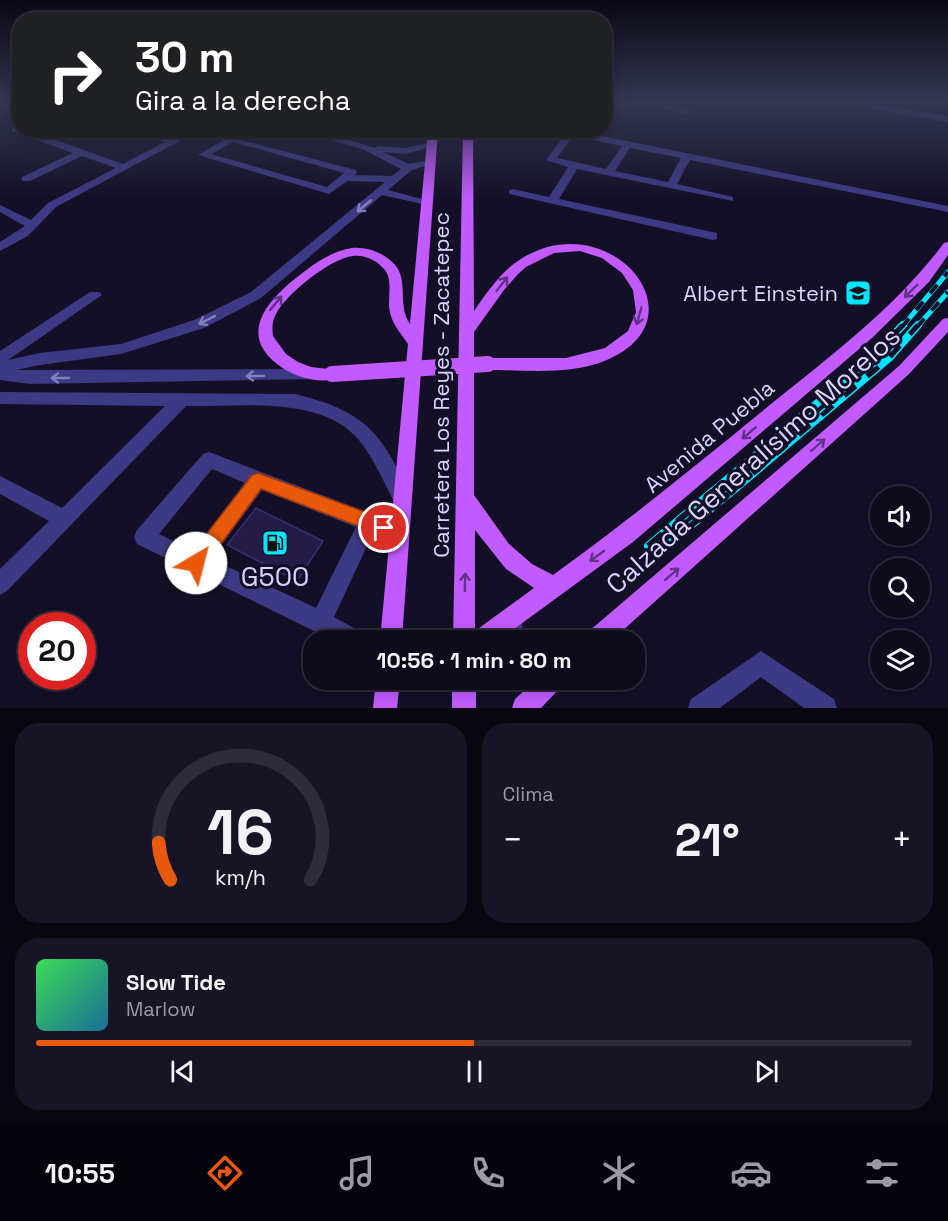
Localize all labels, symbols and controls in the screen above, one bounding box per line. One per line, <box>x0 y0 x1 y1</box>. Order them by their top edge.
text: 30 m <box>135 31 234 84</box>
icon: right <box>36 36 114 114</box>
text: Gira a la derecha <box>135 83 350 118</box>
one-way arrow <box>357 199 372 213</box>
street label: Carretera Los Reyes - Zacatepec <box>427 212 455 558</box>
one-way arrow <box>495 276 508 292</box>
school or university icon: Albert Einstein <box>843 278 873 308</box>
place label: Albert Einstein <box>683 279 838 307</box>
one-way arrow <box>904 284 919 299</box>
one-way arrow <box>269 295 282 311</box>
one-way arrow <box>633 306 645 325</box>
one-way arrow <box>198 314 216 326</box>
street label: Calzada Generalísimo Morelos <box>599 318 907 602</box>
one-way arrow <box>246 370 266 381</box>
one-way arrow <box>51 372 71 383</box>
street label: Avenida Puebla <box>638 373 780 499</box>
one-way arrow <box>741 427 757 440</box>
one-way arrow <box>810 438 825 452</box>
map controls <box>870 486 930 690</box>
button: sound <box>870 486 930 546</box>
pin <box>358 502 409 553</box>
icon: arrive <box>367 511 400 544</box>
fuel station icon: G500 <box>260 528 290 558</box>
position arrow <box>164 531 228 595</box>
one-way arrow <box>590 550 606 562</box>
button: search <box>870 558 930 618</box>
place label: G500 <box>241 559 309 594</box>
one-way arrow <box>664 567 679 581</box>
one-way arrow <box>459 573 471 593</box>
speed limit sign: 20 <box>18 612 96 690</box>
button: layers <box>870 630 930 690</box>
text: 10:56 · 1 min · 80 m <box>376 646 572 674</box>
text: Clima <box>503 781 554 807</box>
text: 16 <box>207 793 274 872</box>
text: 21° <box>675 812 740 869</box>
text: − <box>503 819 523 861</box>
text: + <box>892 819 912 861</box>
text: km/h <box>215 864 266 891</box>
text: Slow Tide <box>126 968 226 996</box>
text: Marlow <box>126 996 195 1022</box>
icon: previous <box>166 1055 199 1088</box>
icon: pause <box>458 1055 491 1088</box>
icon: next <box>750 1055 783 1088</box>
icon: directions <box>204 1152 246 1194</box>
icon: music <box>336 1152 378 1194</box>
icon: phone <box>467 1152 509 1194</box>
icon: climate <box>598 1152 640 1194</box>
icon: car <box>730 1152 772 1194</box>
icon: filters <box>861 1152 903 1194</box>
text: 10:55 <box>45 1156 115 1191</box>

